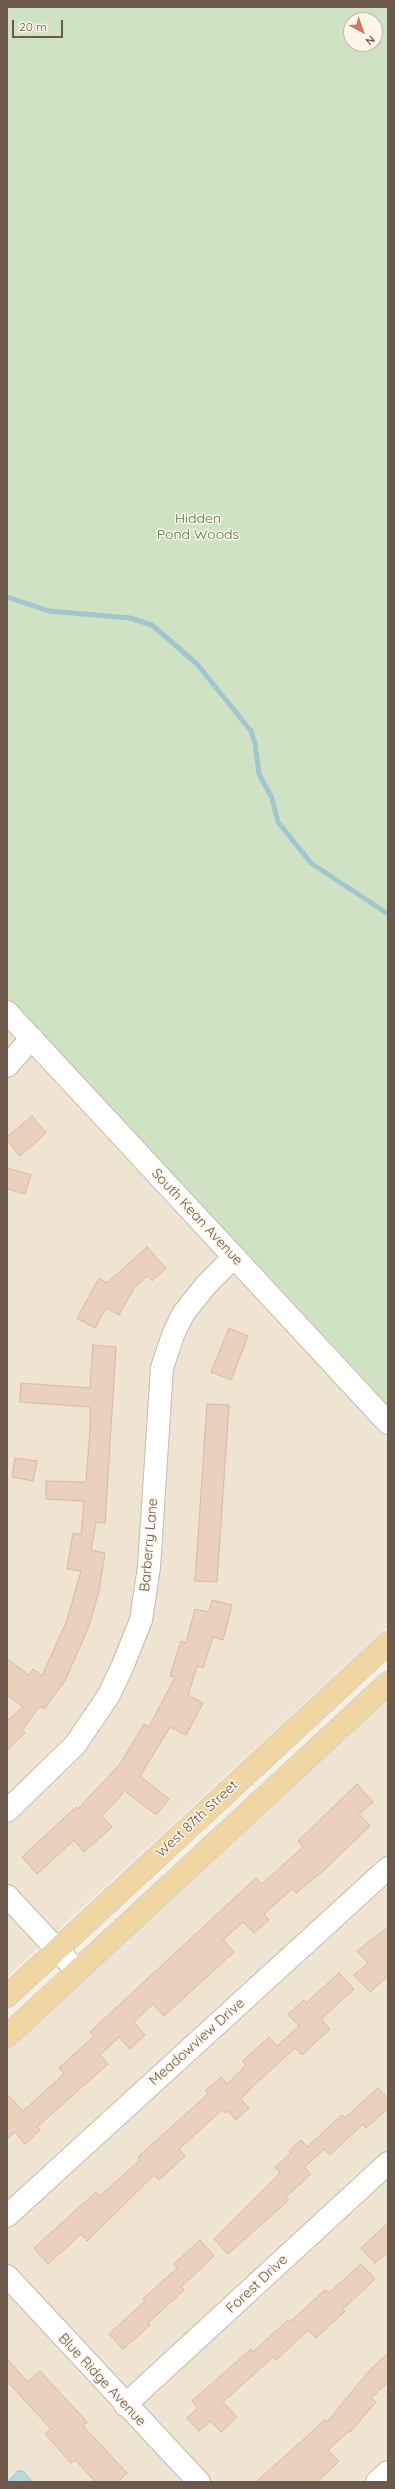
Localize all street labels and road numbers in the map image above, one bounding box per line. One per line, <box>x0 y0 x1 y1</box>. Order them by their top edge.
street label: South Kean Avenue <box>148 1165 246 1269</box>
street label: Barberry Lane <box>137 1498 161 1592</box>
street label: West 87th Street <box>153 1777 241 1861</box>
street label: Meadowview Drive <box>146 1995 248 2089</box>
street label: Forest Drive <box>223 2251 291 2317</box>
street label: Blue Ridge Avenue <box>55 2330 149 2430</box>

